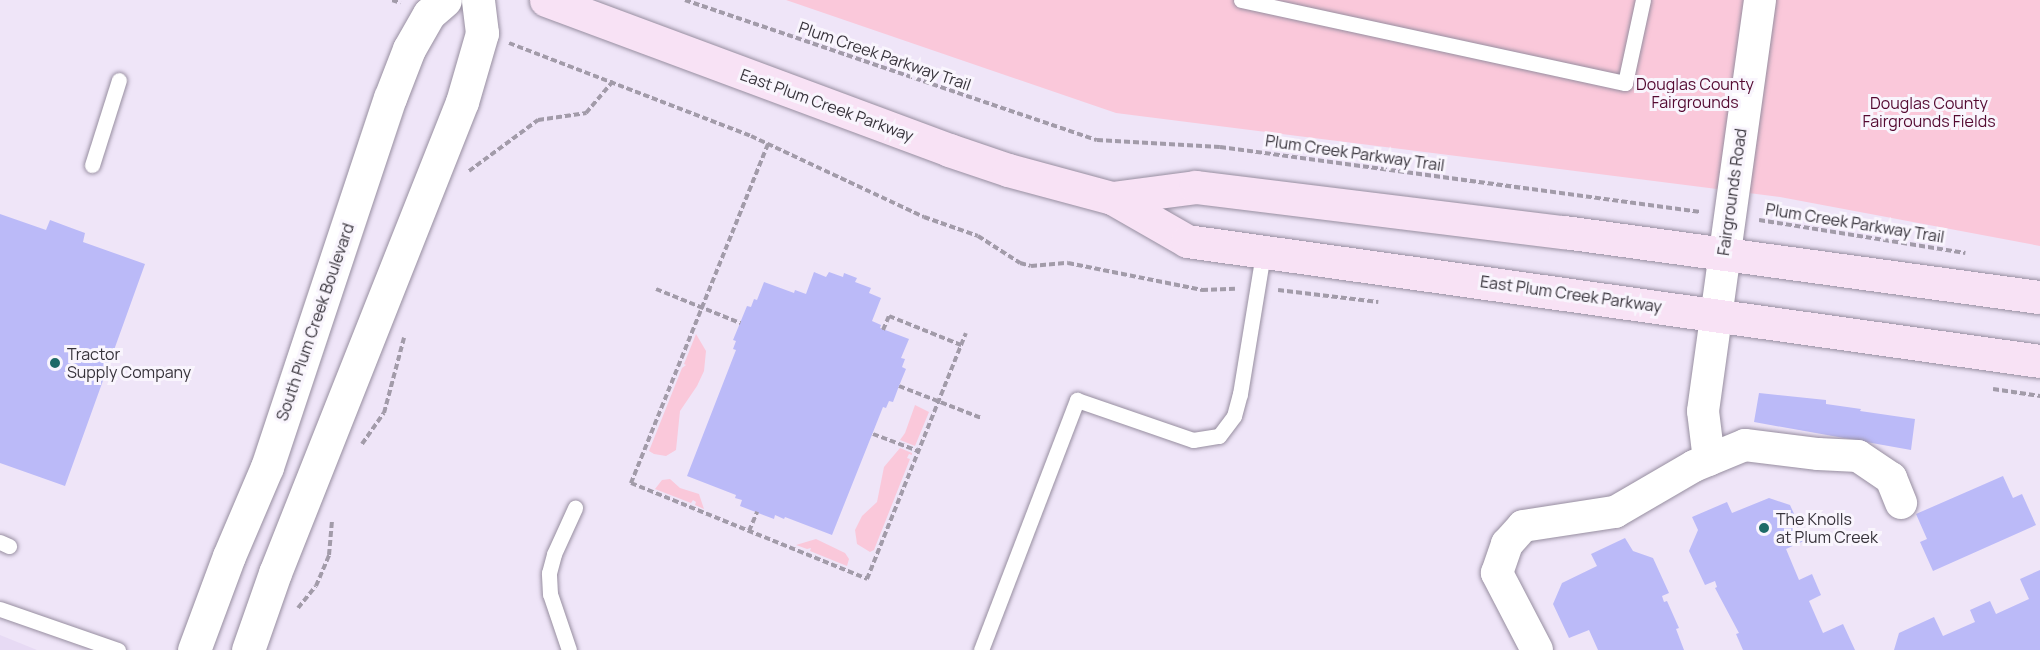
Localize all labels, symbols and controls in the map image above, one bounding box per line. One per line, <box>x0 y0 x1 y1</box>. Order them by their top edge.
street label: Plum Creek Parkway Trail <box>796 17 974 95</box>
street label: East Plum Creek Parkway <box>738 65 916 145</box>
park label: Douglas County Fairgrounds <box>1636 74 1754 112</box>
park label: Douglas County Fairgrounds Fields <box>1862 93 1996 131</box>
street label: Fairgrounds Road <box>1714 127 1750 257</box>
street label: Plum Creek Parkway Trail <box>1264 131 1446 175</box>
street label: Plum Creek Parkway Trail <box>1764 199 1946 247</box>
street label: South Plum Creek Boulevard <box>272 221 358 423</box>
street label: East Plum Creek Parkway <box>1479 272 1663 316</box>
place label: Tractor Supply Company <box>67 344 191 382</box>
marker: Tractor Supply Company <box>48 356 62 370</box>
place label: The Knolls at Plum Creek <box>1776 509 1878 547</box>
marker: The Knolls at Plum Creek <box>1757 521 1771 535</box>

